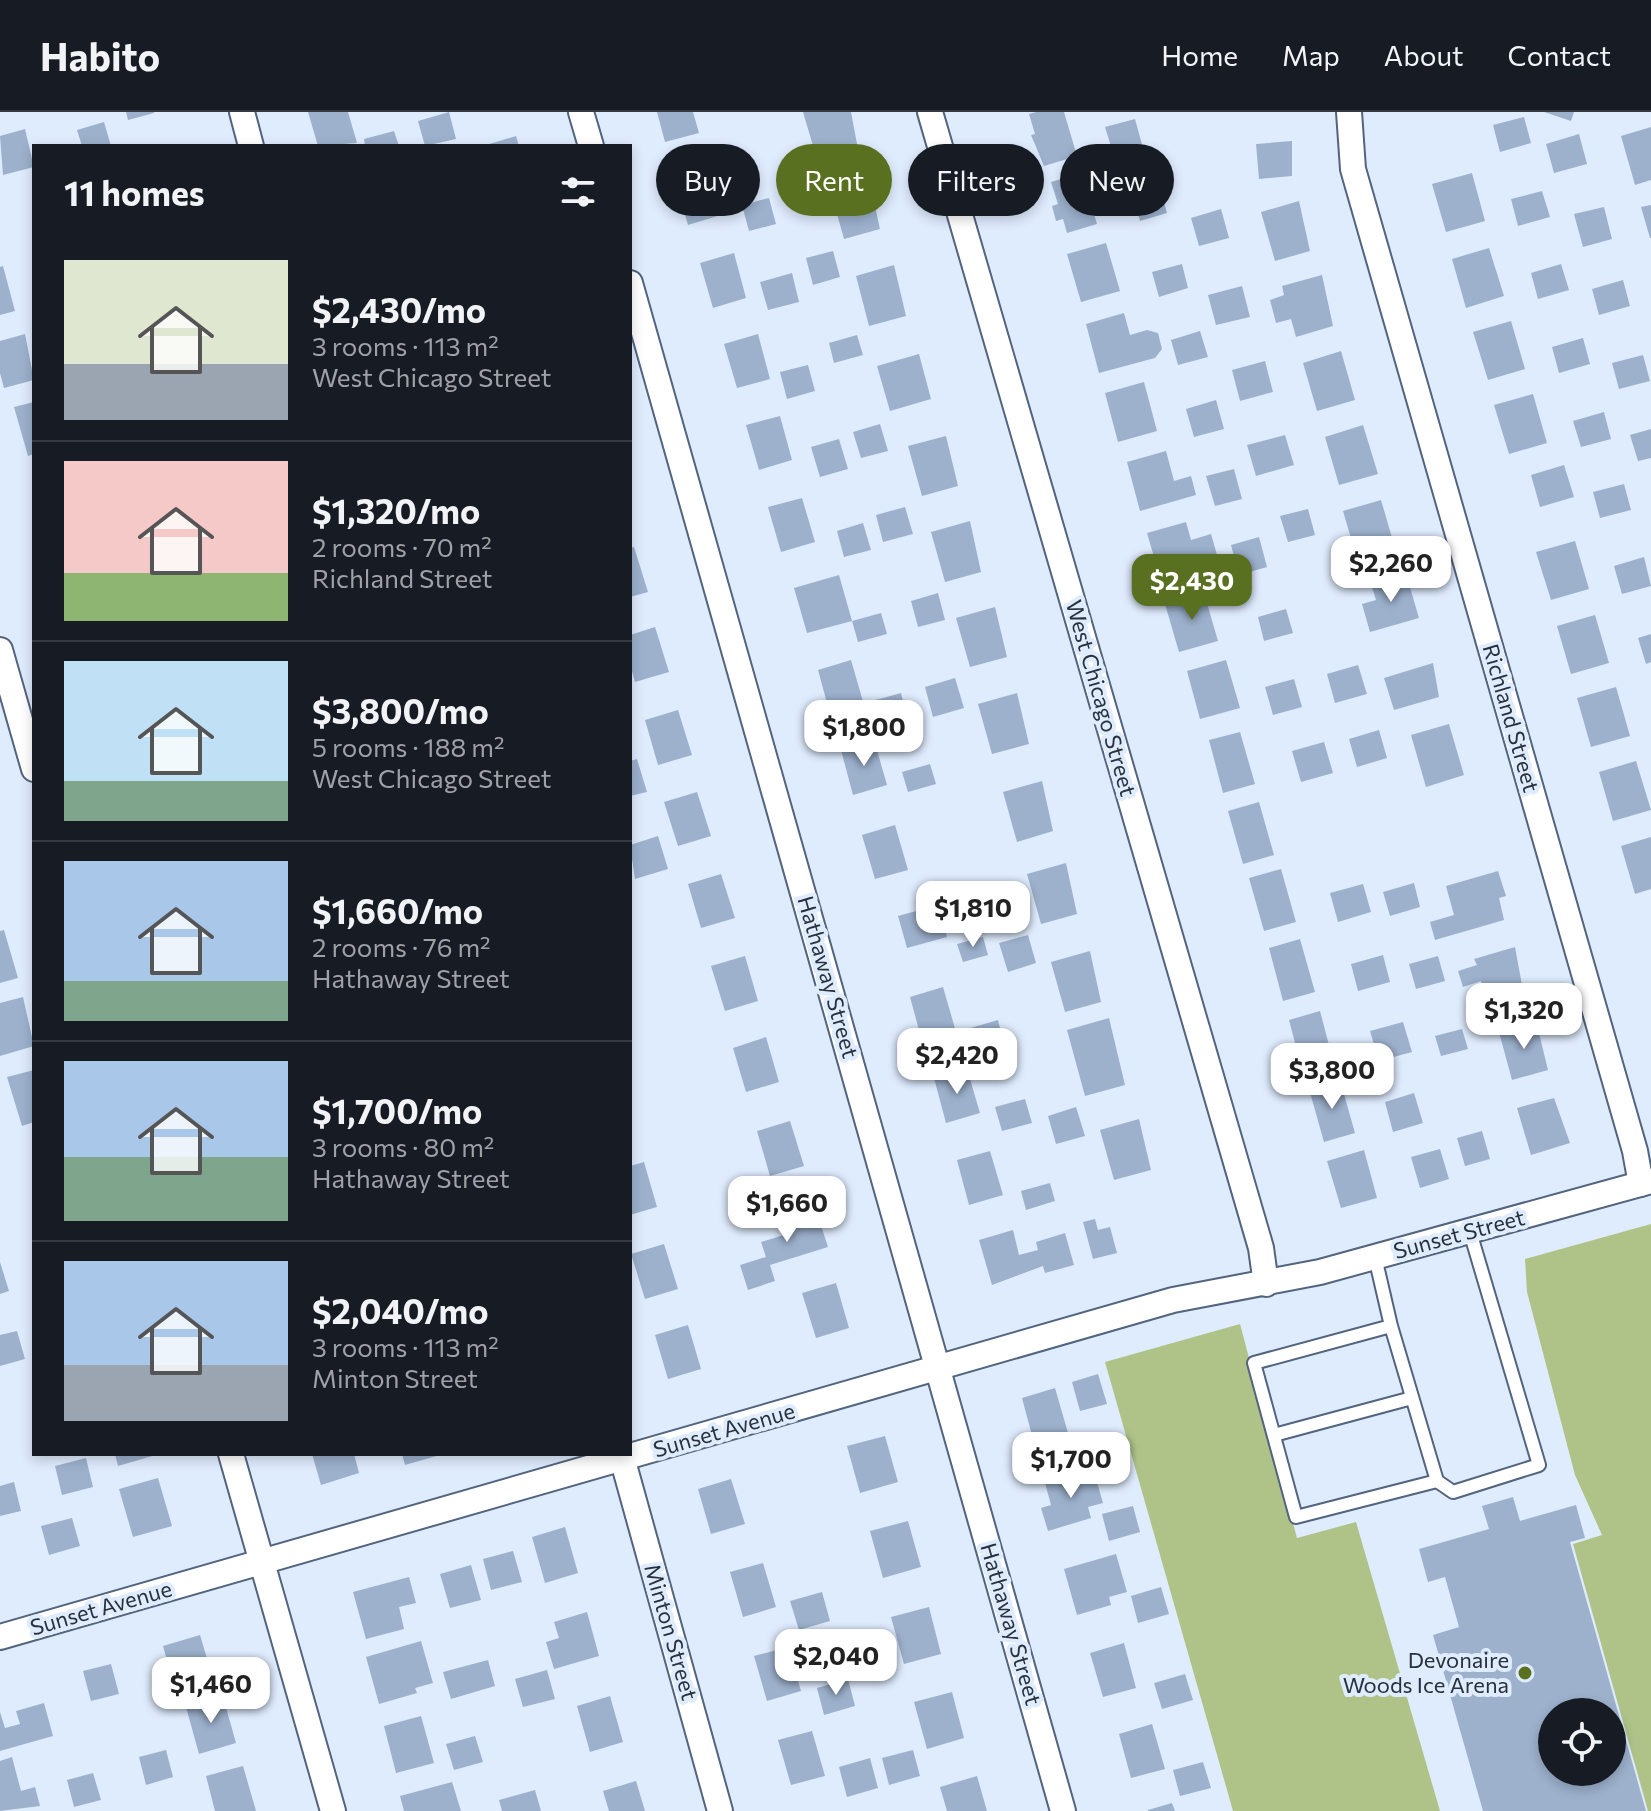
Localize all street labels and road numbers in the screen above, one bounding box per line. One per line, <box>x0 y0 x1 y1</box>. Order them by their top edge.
street label: West Chicago Street <box>1061 597 1142 799</box>
street label: Richland Street <box>1477 641 1546 795</box>
street label: Hathaway Street <box>792 893 865 1061</box>
street label: Sunset Street <box>1390 1203 1527 1264</box>
street label: Sunset Avenue <box>650 1396 798 1463</box>
street label: Hathaway Street <box>975 1540 1048 1708</box>
street label: Minton Street <box>639 1561 704 1703</box>
street label: Sunset Avenue <box>27 1574 175 1641</box>

